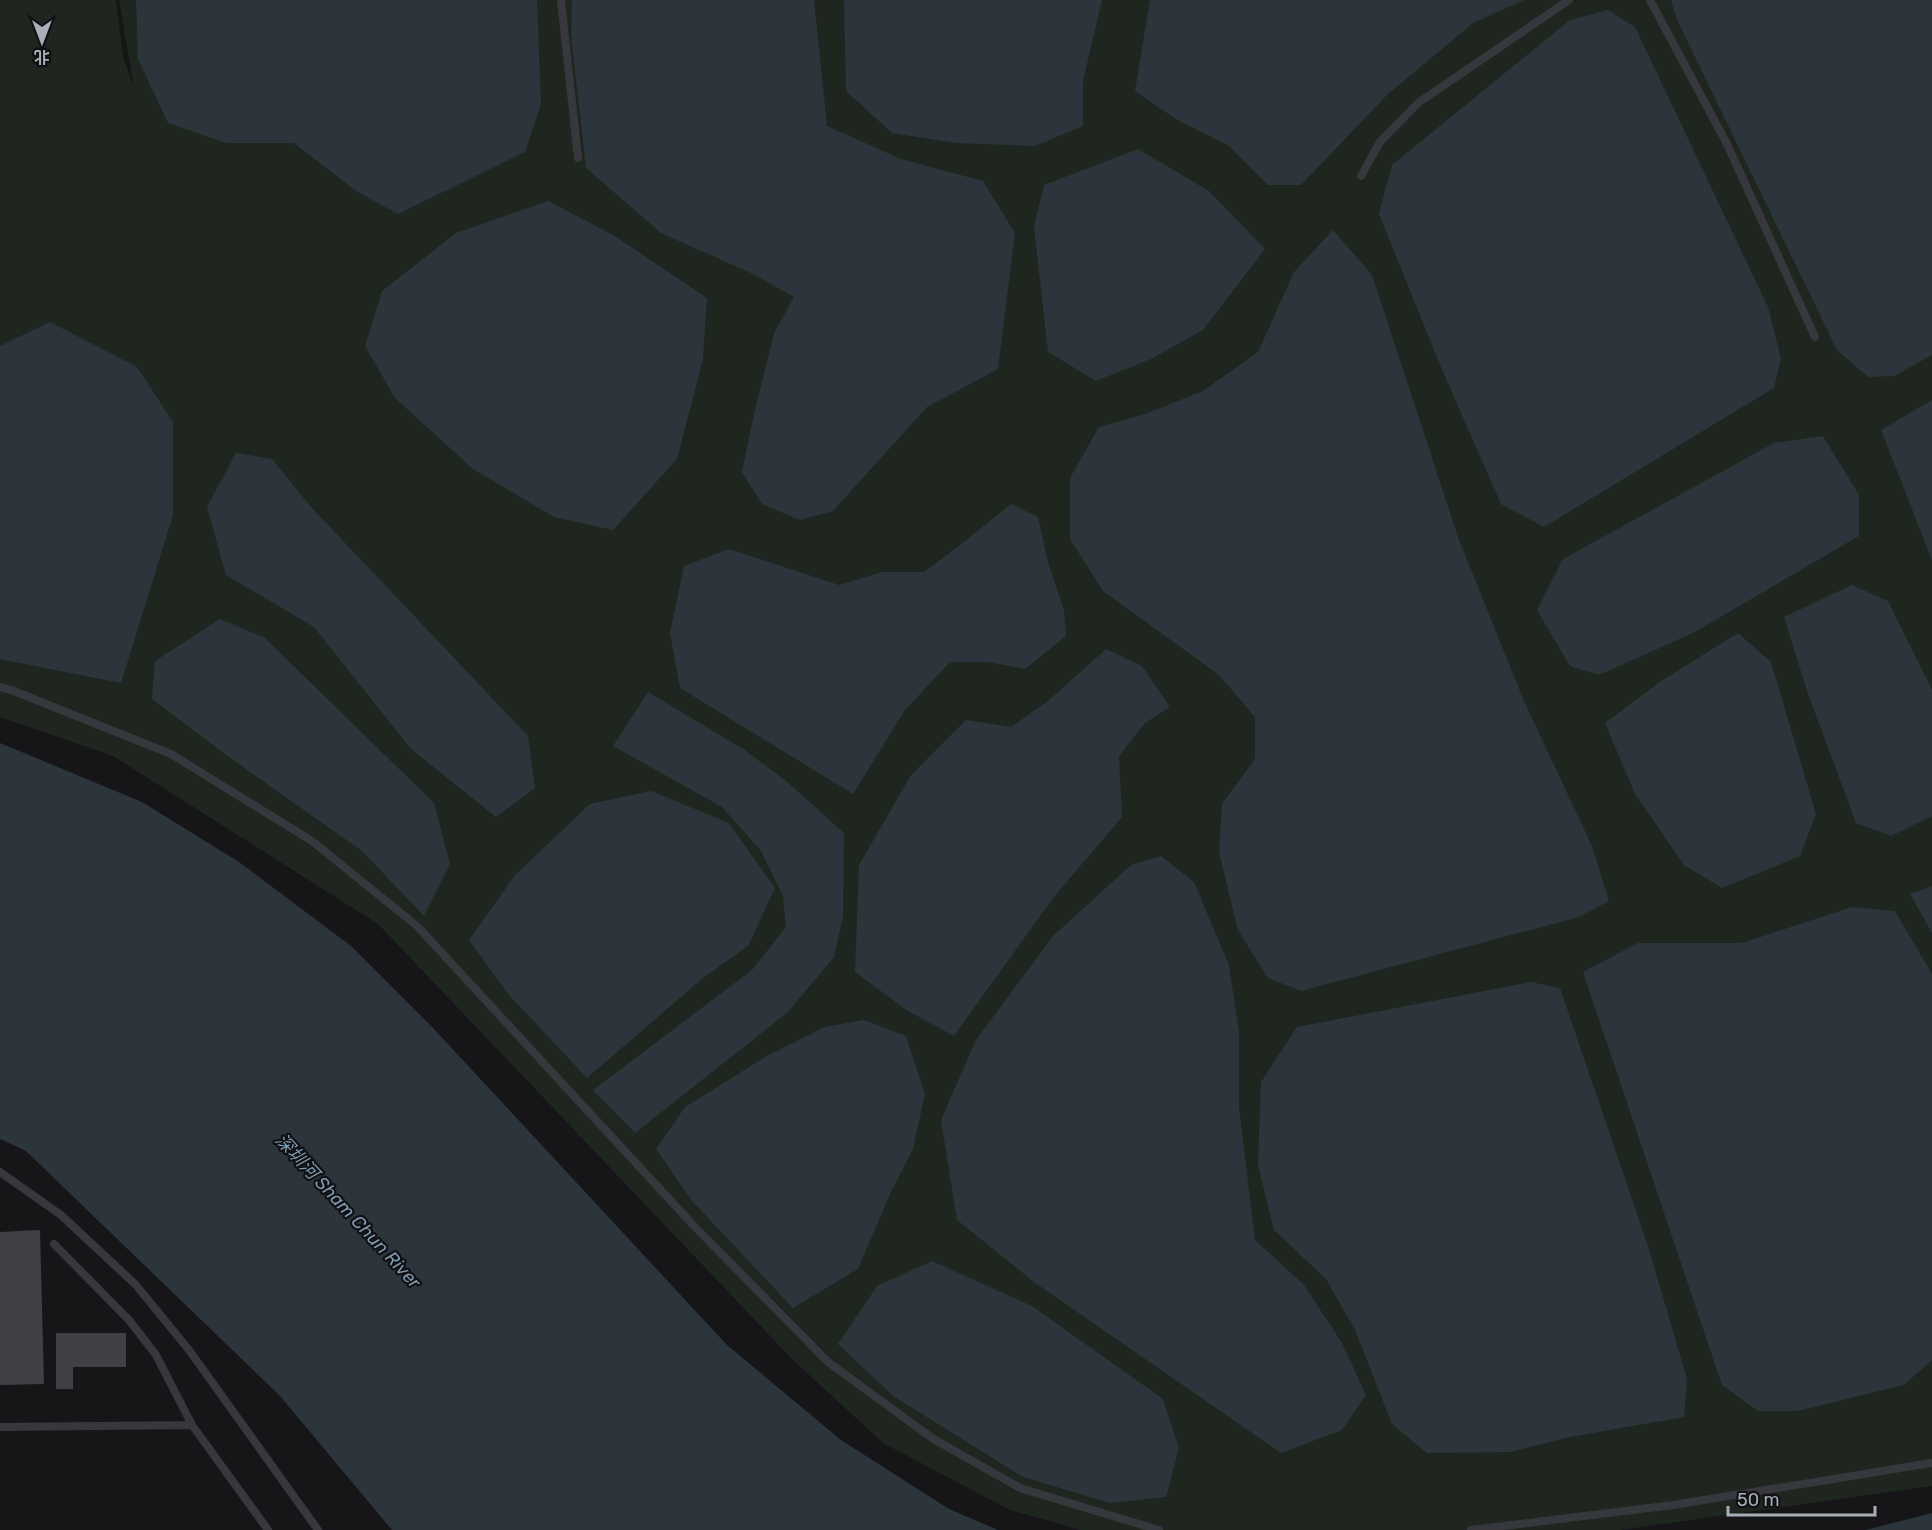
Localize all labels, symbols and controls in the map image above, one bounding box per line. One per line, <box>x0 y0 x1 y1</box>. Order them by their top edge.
north arrow <box>12 12 72 72</box>
text: 北 <box>34 47 50 66</box>
water label: 深圳河 Sham Chun River <box>271 1129 426 1294</box>
scale bar <box>1728 1479 1875 1517</box>
text: 50 m <box>1737 1489 1780 1511</box>

